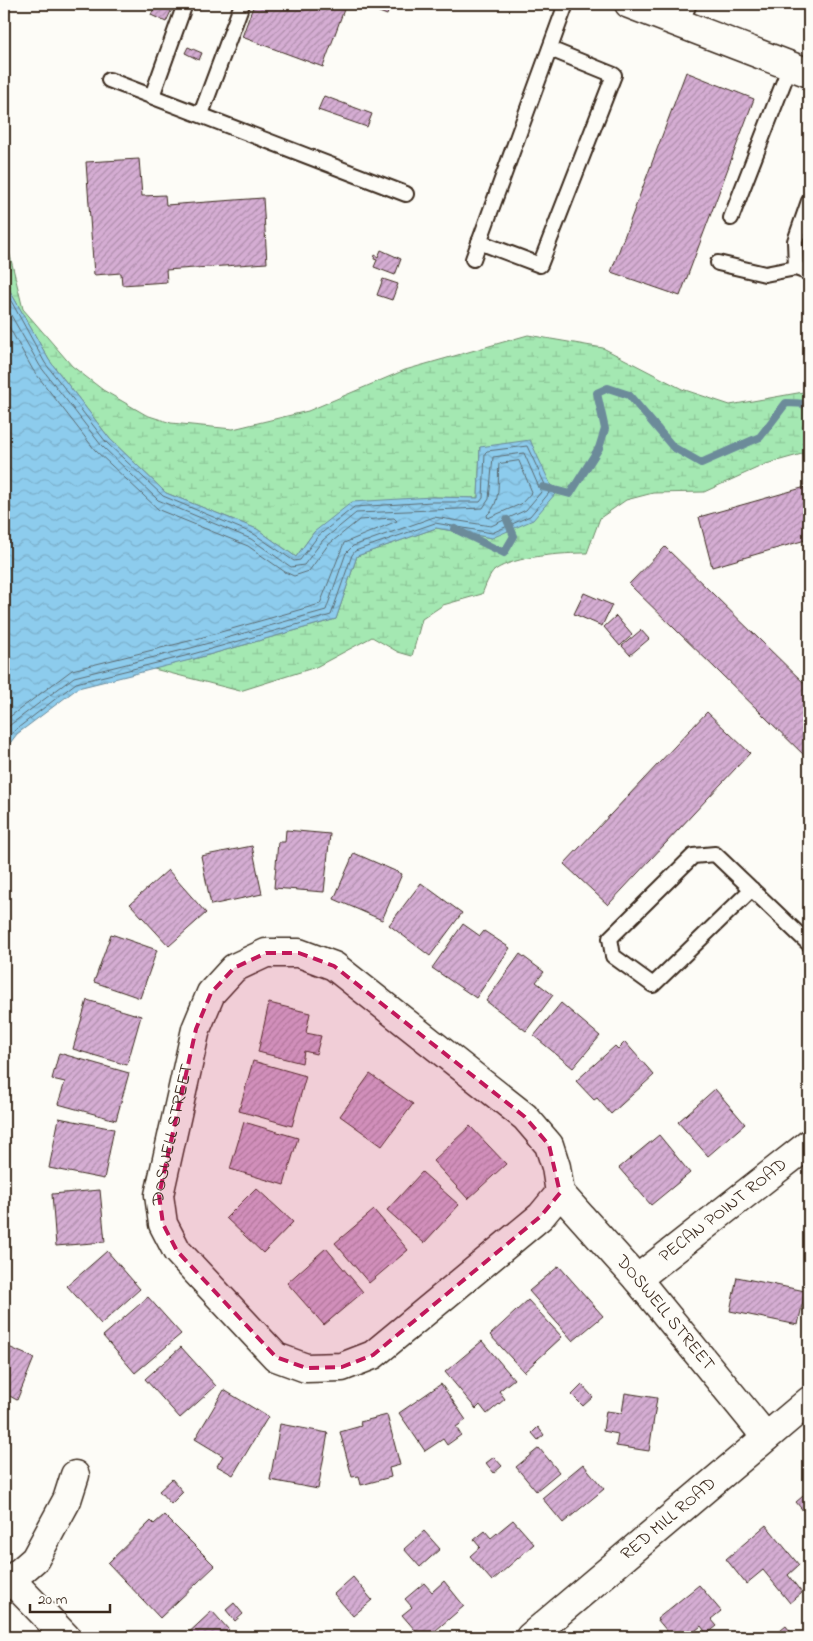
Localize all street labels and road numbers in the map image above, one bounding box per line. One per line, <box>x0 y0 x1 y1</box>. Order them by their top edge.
street label: DOSWELL STREET <box>146 1062 201 1207</box>
street label: PECAN POINT ROAD <box>654 1153 793 1270</box>
street label: DOSWELL STREET <box>608 1249 720 1377</box>
street label: RED MILL ROAD <box>616 1471 722 1567</box>

